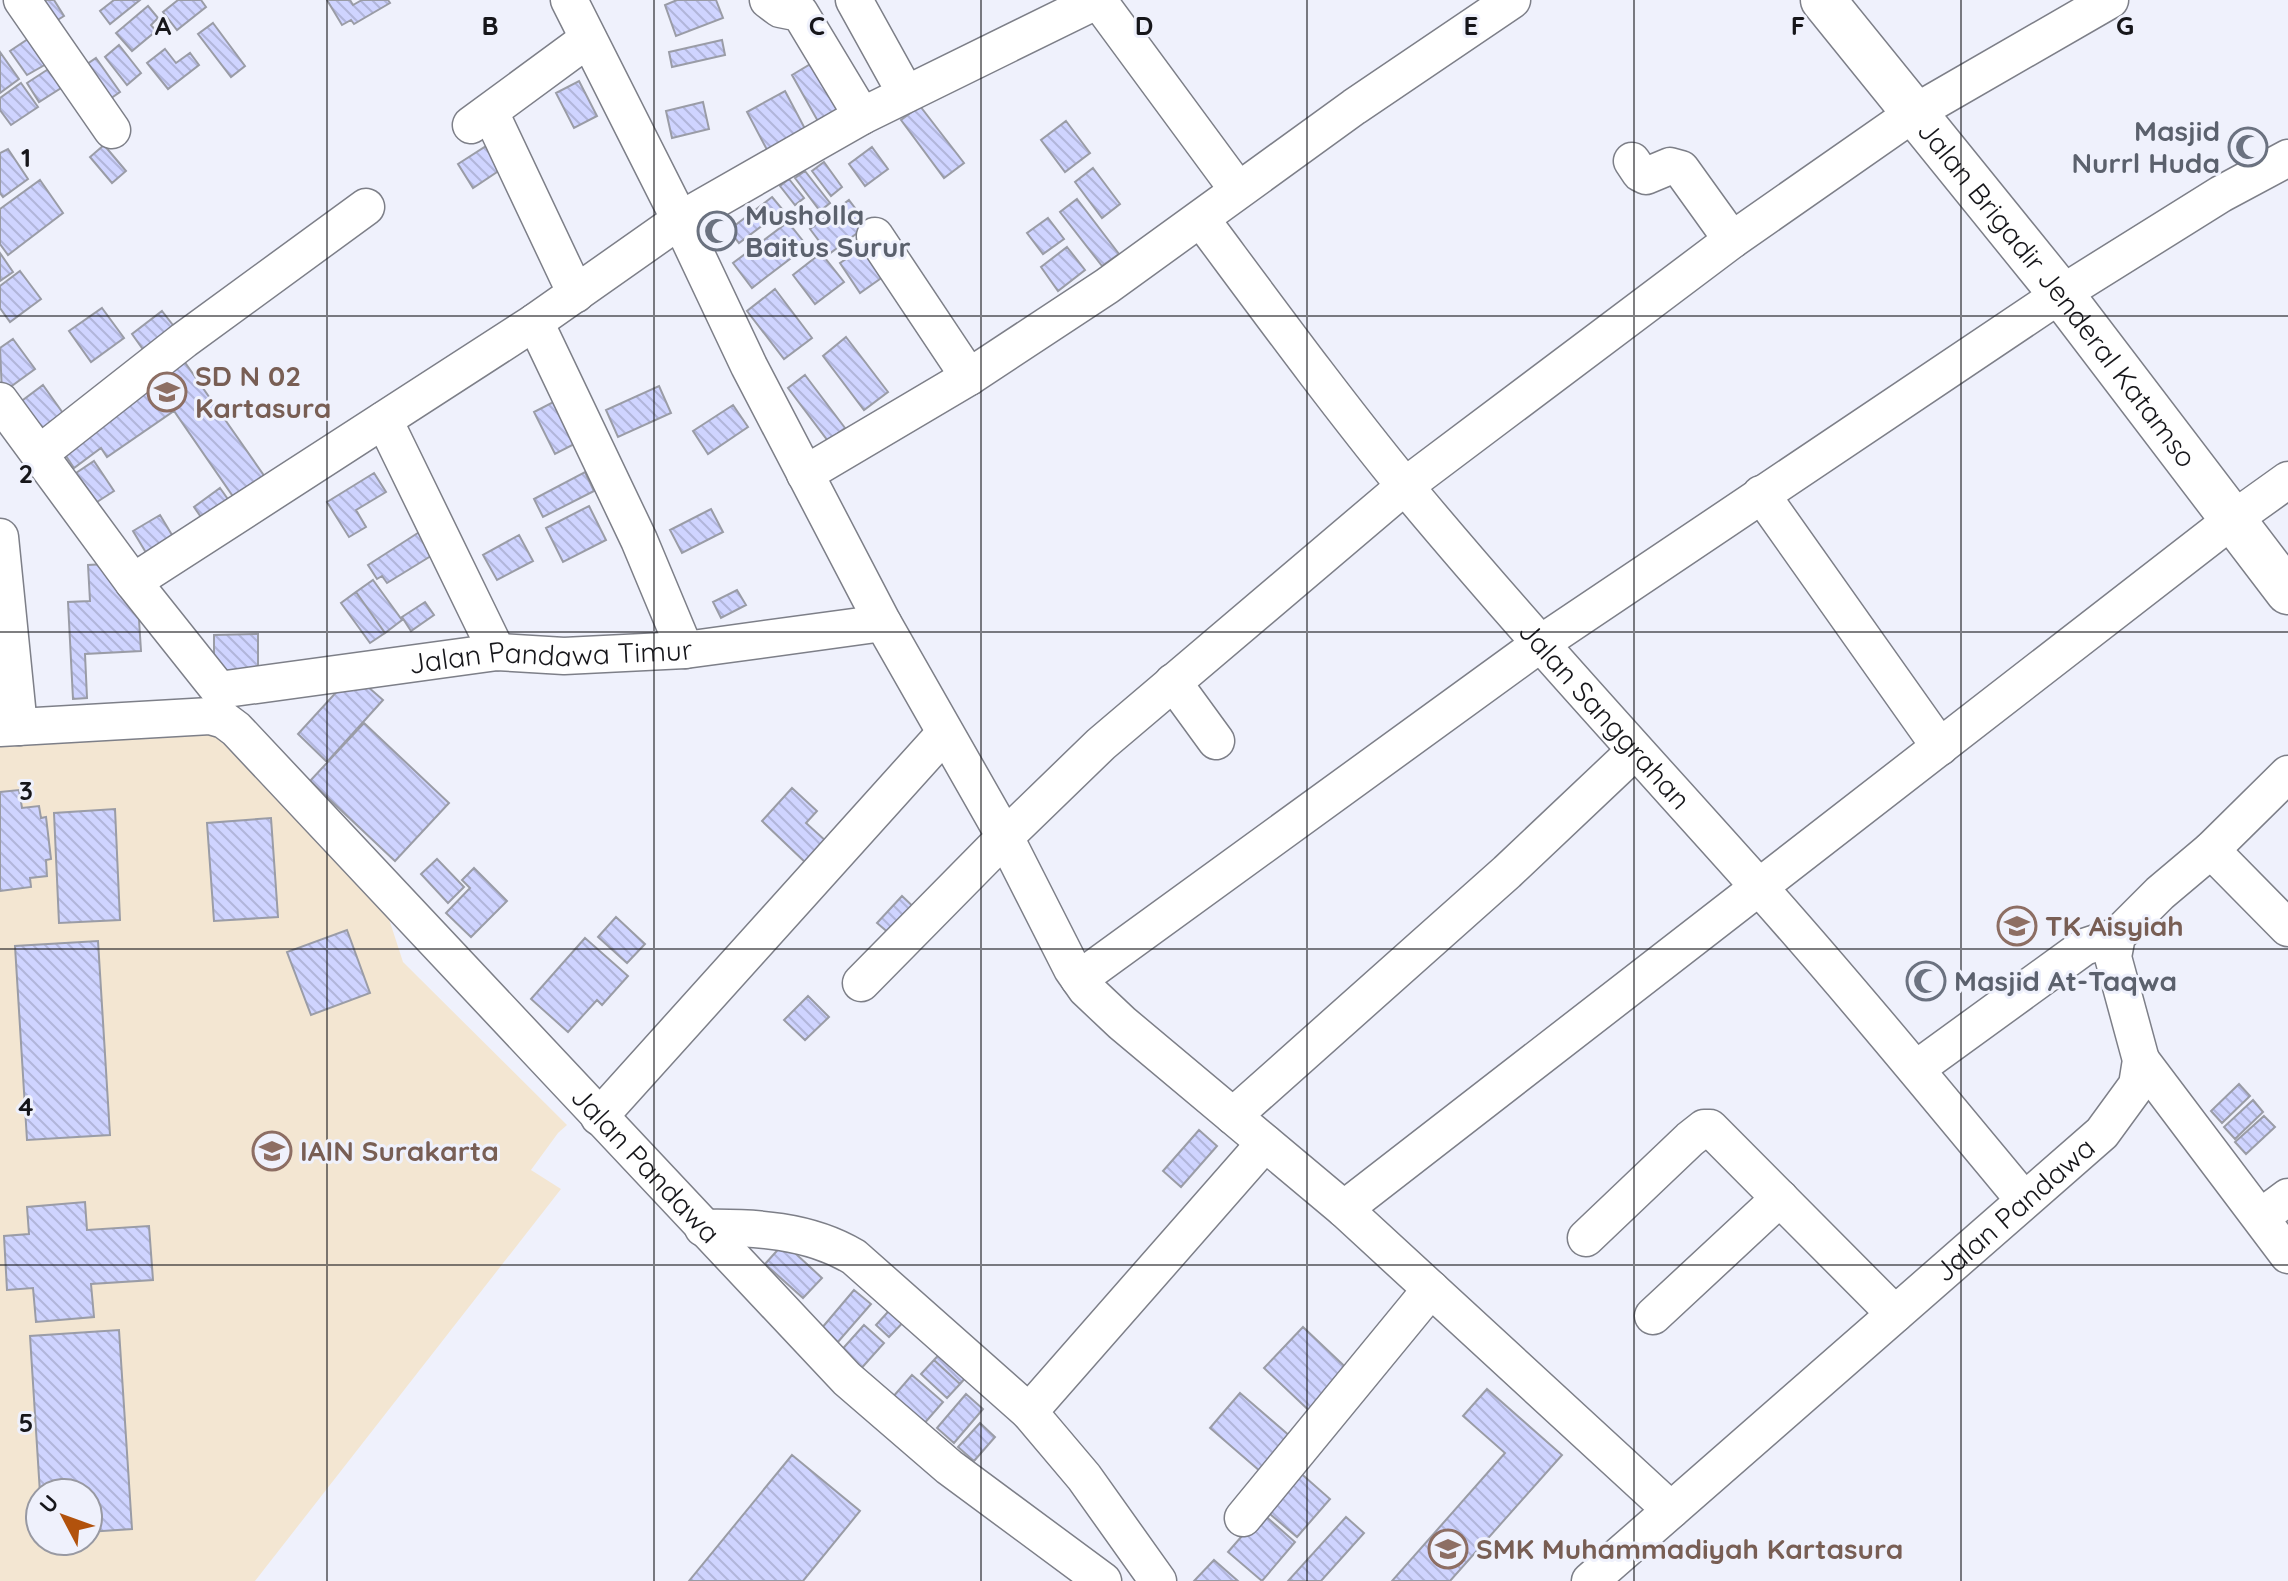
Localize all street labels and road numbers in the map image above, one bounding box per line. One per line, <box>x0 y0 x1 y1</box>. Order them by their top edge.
street label: Jalan Brigadir Jenderal Katamso <box>1911 113 2205 474</box>
street label: Jalan Sanggrahan <box>1512 614 1698 816</box>
street label: Jalan Pandawa Timur <box>406 631 695 681</box>
street label: Jalan Pandawa <box>564 1079 728 1250</box>
street label: Jalan Pandawa <box>1927 1130 2102 1289</box>

